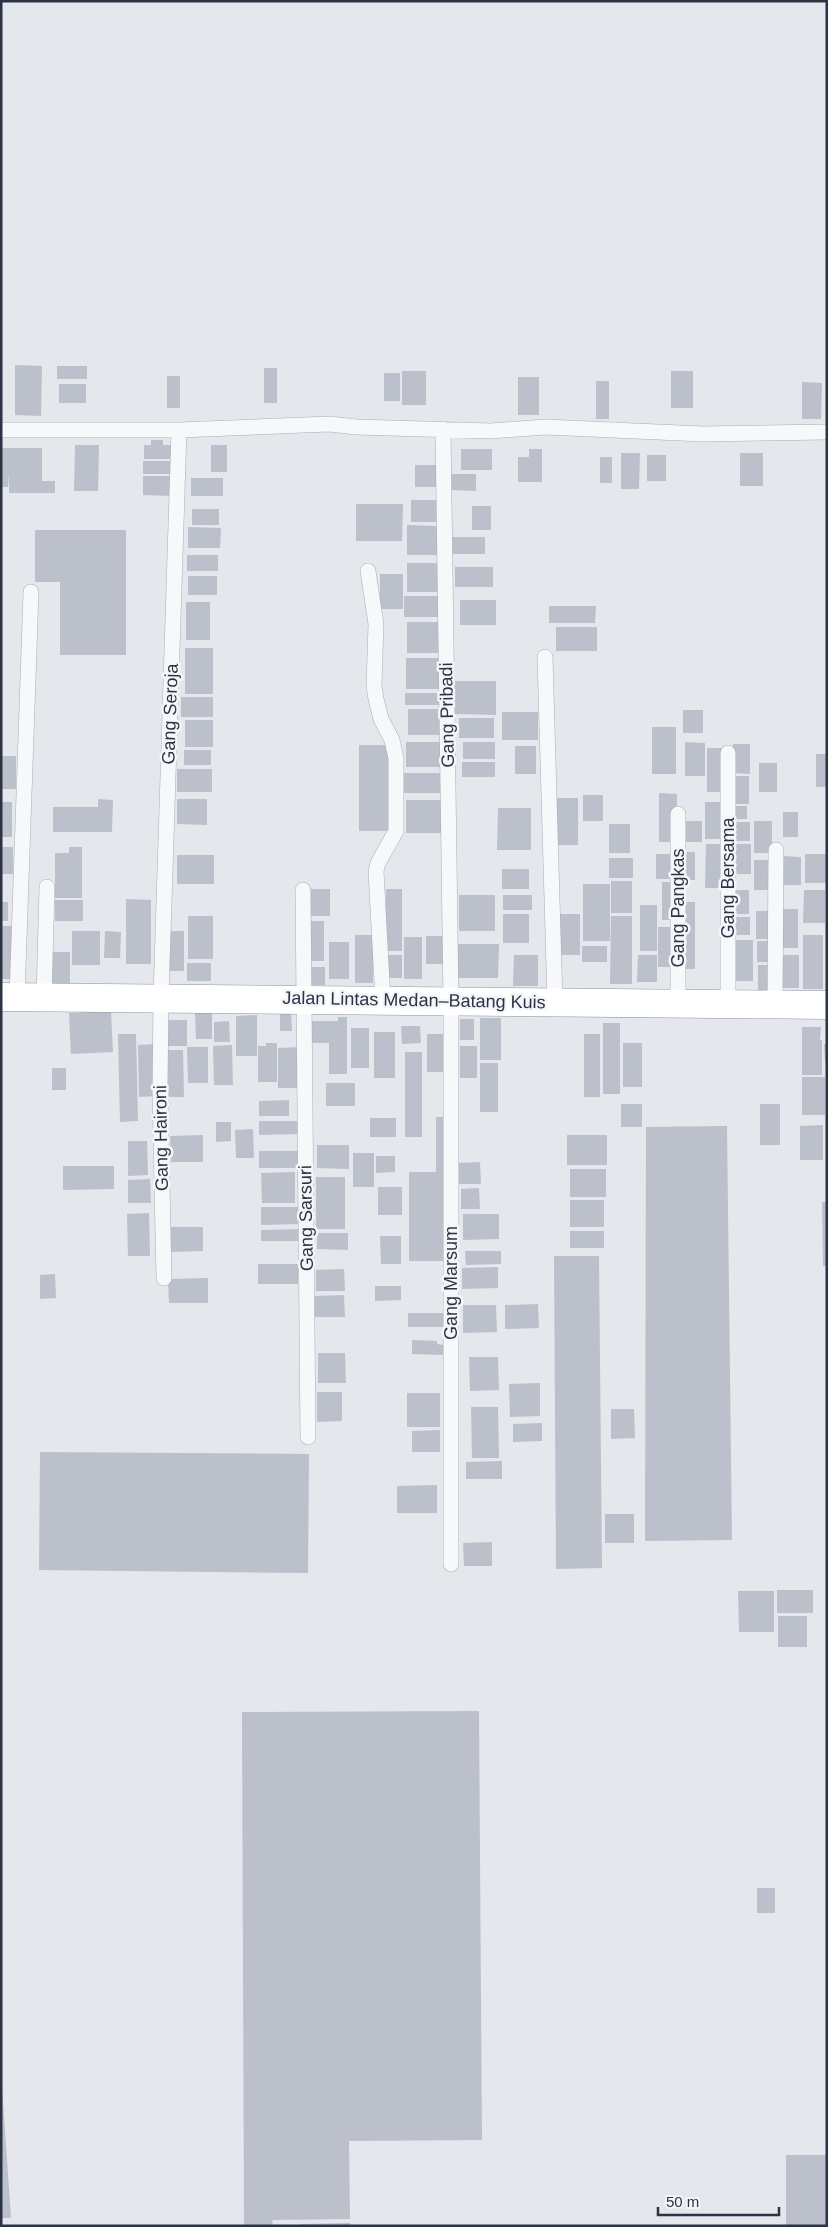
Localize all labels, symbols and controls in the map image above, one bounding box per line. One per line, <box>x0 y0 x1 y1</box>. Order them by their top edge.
street label: Gang Seroja <box>158 662 182 765</box>
street label: Gang Pribadi <box>436 662 458 768</box>
street label: Gang Bersama <box>718 816 738 939</box>
street label: Gang Pangkas <box>668 848 688 968</box>
street label: Jalan Lintas Medan–Batang Kuis <box>282 988 546 1012</box>
street label: Gang Haironi <box>150 1085 172 1191</box>
street label: Gang Sarsuri <box>295 1165 317 1271</box>
street label: Gang Marsum <box>441 1226 461 1340</box>
scale bar <box>658 2184 779 2216</box>
text: 50 m <box>666 2193 699 2210</box>

